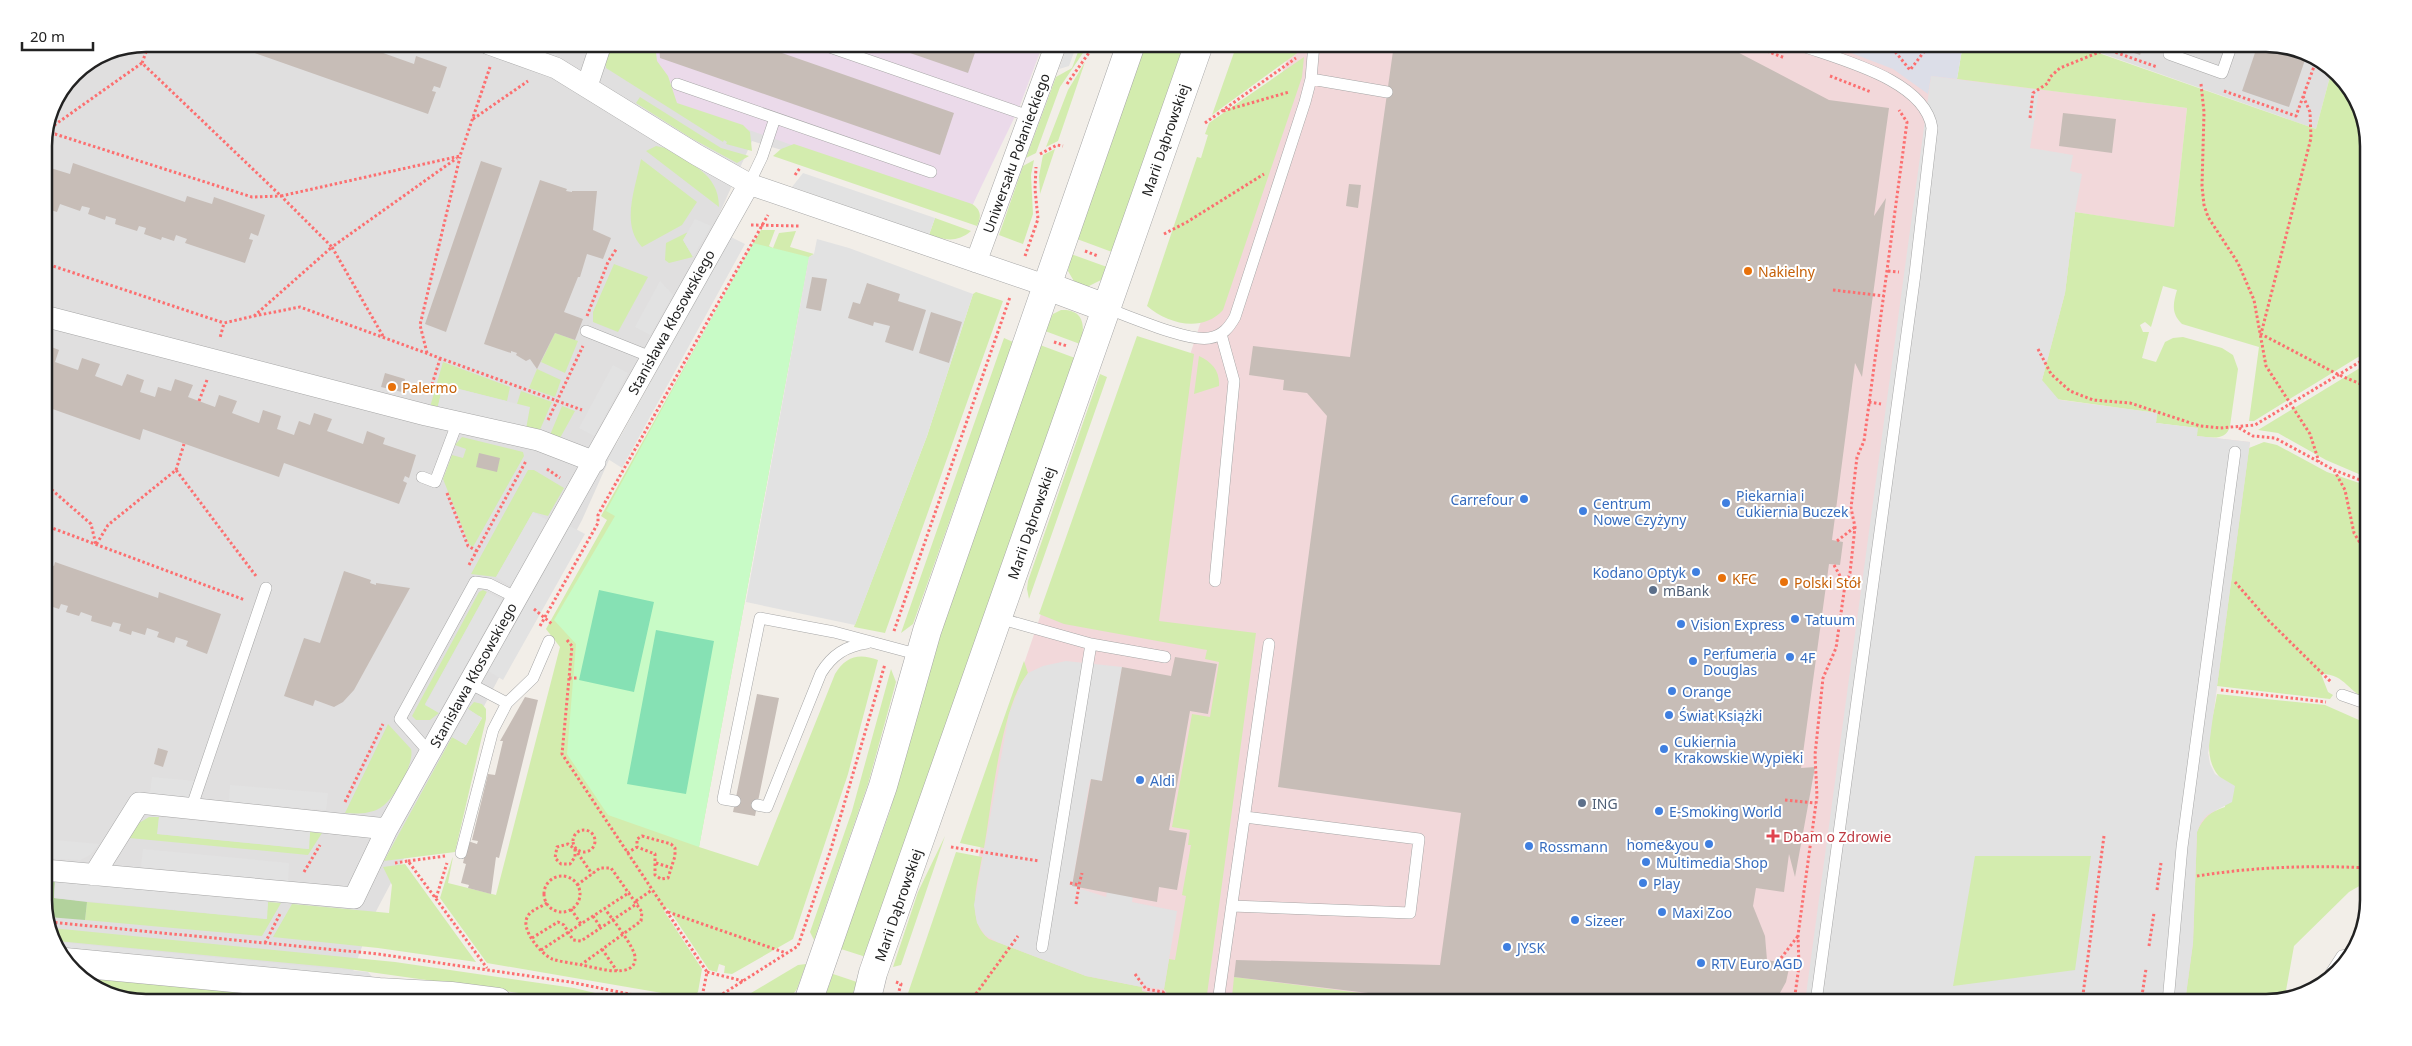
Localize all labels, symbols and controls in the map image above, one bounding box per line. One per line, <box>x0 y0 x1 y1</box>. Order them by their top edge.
scale bar <box>22 20 94 52</box>
text: 20 m <box>30 26 65 46</box>
street label: Uniwersału Połanieckiego <box>978 70 1054 236</box>
street label: Marii Dąbrowskiej <box>1137 81 1193 199</box>
street label: Stanisława Kłosowskiego <box>623 246 719 398</box>
place label: Nakielny <box>1758 262 1816 281</box>
marker: Nakielny <box>1742 265 1754 277</box>
place label: Palermo <box>402 378 457 397</box>
marker: Palermo <box>386 381 398 393</box>
street label: Marii Dąbrowskiej <box>1003 464 1059 582</box>
place label: Piekarnia i Cukiernia Buczek <box>1736 486 1849 521</box>
place label: Carrefour <box>1450 490 1514 509</box>
marker: Carrefour <box>1518 493 1530 505</box>
place label: Centrum Nowe Czyżyny <box>1593 494 1687 529</box>
marker: Piekarnia i Cukiernia Buczek <box>1720 497 1732 509</box>
marker: Centrum Nowe Czyżyny <box>1577 505 1589 517</box>
place label: Kodano Optyk <box>1592 563 1687 582</box>
marker: Kodano Optyk <box>1690 566 1702 578</box>
place label: KFC <box>1732 569 1757 588</box>
marker: KFC <box>1716 572 1728 584</box>
place label: Polski Stół <box>1794 573 1861 592</box>
marker: Polski Stół <box>1778 576 1790 588</box>
place label: mBank <box>1663 581 1710 600</box>
marker: mBank <box>1647 584 1659 596</box>
street label: Stanisława Kłosowskiego <box>425 599 521 751</box>
place label: Tatuum <box>1805 610 1855 629</box>
marker: Tatuum <box>1789 613 1801 625</box>
place label: Vision Express <box>1691 615 1785 634</box>
marker: Vision Express <box>1675 618 1687 630</box>
place label: Perfumeria Douglas <box>1703 644 1777 679</box>
place label: 4F <box>1800 648 1815 667</box>
marker: 4F <box>1784 651 1796 663</box>
marker: Perfumeria Douglas <box>1687 655 1699 667</box>
place label: Orange <box>1682 682 1732 701</box>
marker: Orange <box>1666 685 1678 697</box>
place label: Świat Książki <box>1679 706 1762 725</box>
marker: Świat Książki <box>1663 709 1675 721</box>
place label: Cukiernia Krakowskie Wypieki <box>1674 732 1803 767</box>
marker: Cukiernia Krakowskie Wypieki <box>1658 743 1670 755</box>
place label: Aldi <box>1150 771 1175 790</box>
marker: Aldi <box>1134 774 1146 786</box>
place label: ING <box>1592 794 1618 813</box>
marker: ING <box>1576 797 1588 809</box>
place label: E-Smoking World <box>1669 802 1782 821</box>
marker: E-Smoking World <box>1653 805 1665 817</box>
place label: Dbam o Zdrowie <box>1783 827 1891 846</box>
marker: Dbam o Zdrowie <box>1767 830 1779 842</box>
place label: home&you <box>1626 835 1699 854</box>
place label: Rossmann <box>1539 837 1608 856</box>
marker: home&you <box>1703 838 1715 850</box>
marker: Rossmann <box>1523 840 1535 852</box>
street label: Marii Dąbrowskiej <box>870 846 926 964</box>
place label: Multimedia Shop <box>1656 853 1768 872</box>
marker: Multimedia Shop <box>1640 856 1652 868</box>
place label: Play <box>1653 874 1681 893</box>
marker: Play <box>1637 877 1649 889</box>
place label: Maxi Zoo <box>1672 903 1732 922</box>
marker: Maxi Zoo <box>1656 906 1668 918</box>
place label: Sizeer <box>1585 911 1625 930</box>
marker: Sizeer <box>1569 914 1581 926</box>
place label: JYSK <box>1515 938 1545 957</box>
marker: JYSK <box>1501 941 1513 953</box>
place label: RTV Euro AGD <box>1711 954 1803 973</box>
marker: RTV Euro AGD <box>1695 957 1707 969</box>

